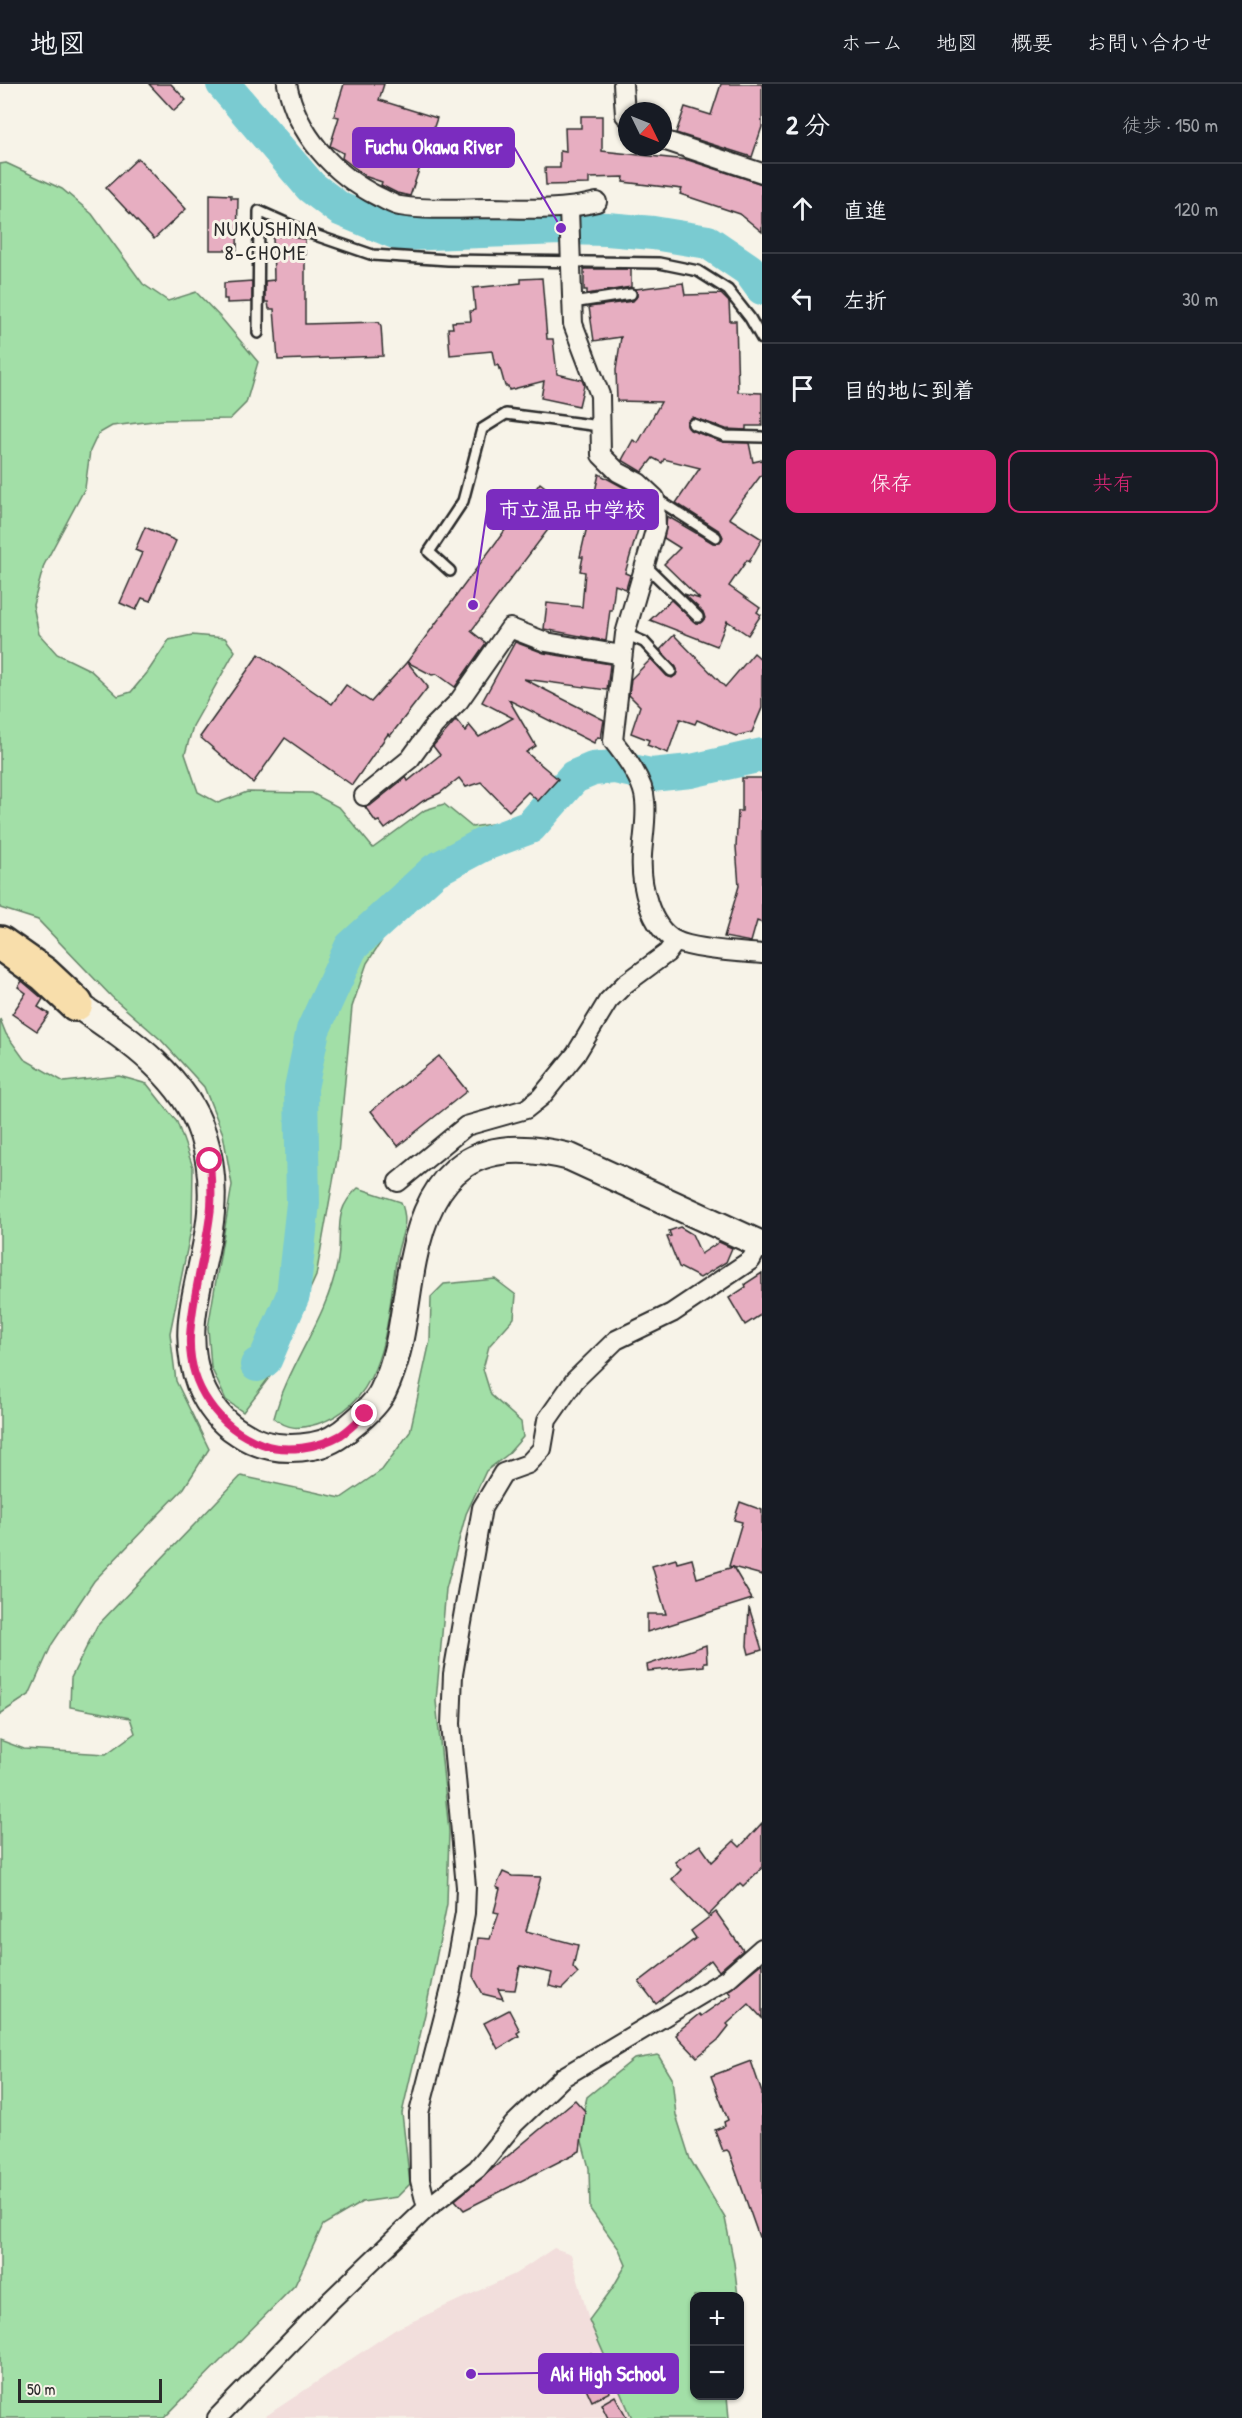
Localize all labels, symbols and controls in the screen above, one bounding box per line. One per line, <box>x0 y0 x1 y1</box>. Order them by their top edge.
text: 地図 <box>30 24 86 62</box>
text: ホーム <box>841 28 903 57</box>
text: 地図 <box>936 28 978 57</box>
text: 概要 <box>1011 28 1053 57</box>
text: お問い合わせ <box>1086 28 1212 57</box>
north arrow <box>618 102 672 156</box>
text: 2 分 <box>786 107 830 142</box>
text: 徒歩 · 150 m <box>1122 111 1218 138</box>
callout: Fuchu Okawa River <box>353 128 514 167</box>
text: Fuchu Okawa River <box>365 132 503 161</box>
icon: ahead <box>786 192 819 225</box>
text: 直進 <box>843 195 887 225</box>
text: 120 m <box>1174 195 1218 222</box>
district label: NUKUSHINA 8-CHOME <box>214 214 318 267</box>
icon: left <box>786 282 819 315</box>
text: 左折 <box>843 285 887 315</box>
text: 30 m <box>1182 285 1218 312</box>
icon: arrive <box>786 372 819 405</box>
text: 目的地に到着 <box>843 375 975 405</box>
button: 保存 <box>786 450 996 513</box>
button: 共有 <box>1008 450 1218 513</box>
callout: 市立温品中学校 <box>487 490 658 529</box>
text: 市立温品中学校 <box>499 495 646 524</box>
route start <box>196 1147 222 1173</box>
route end <box>351 1400 377 1426</box>
map controls <box>690 2292 744 2400</box>
button: + <box>690 2292 744 2346</box>
button: − <box>690 2346 744 2400</box>
callout: Aki High School <box>539 2354 678 2393</box>
text: Aki High School <box>550 2359 666 2389</box>
scale bar <box>18 2376 162 2404</box>
text: 50 m <box>27 2378 56 2400</box>

